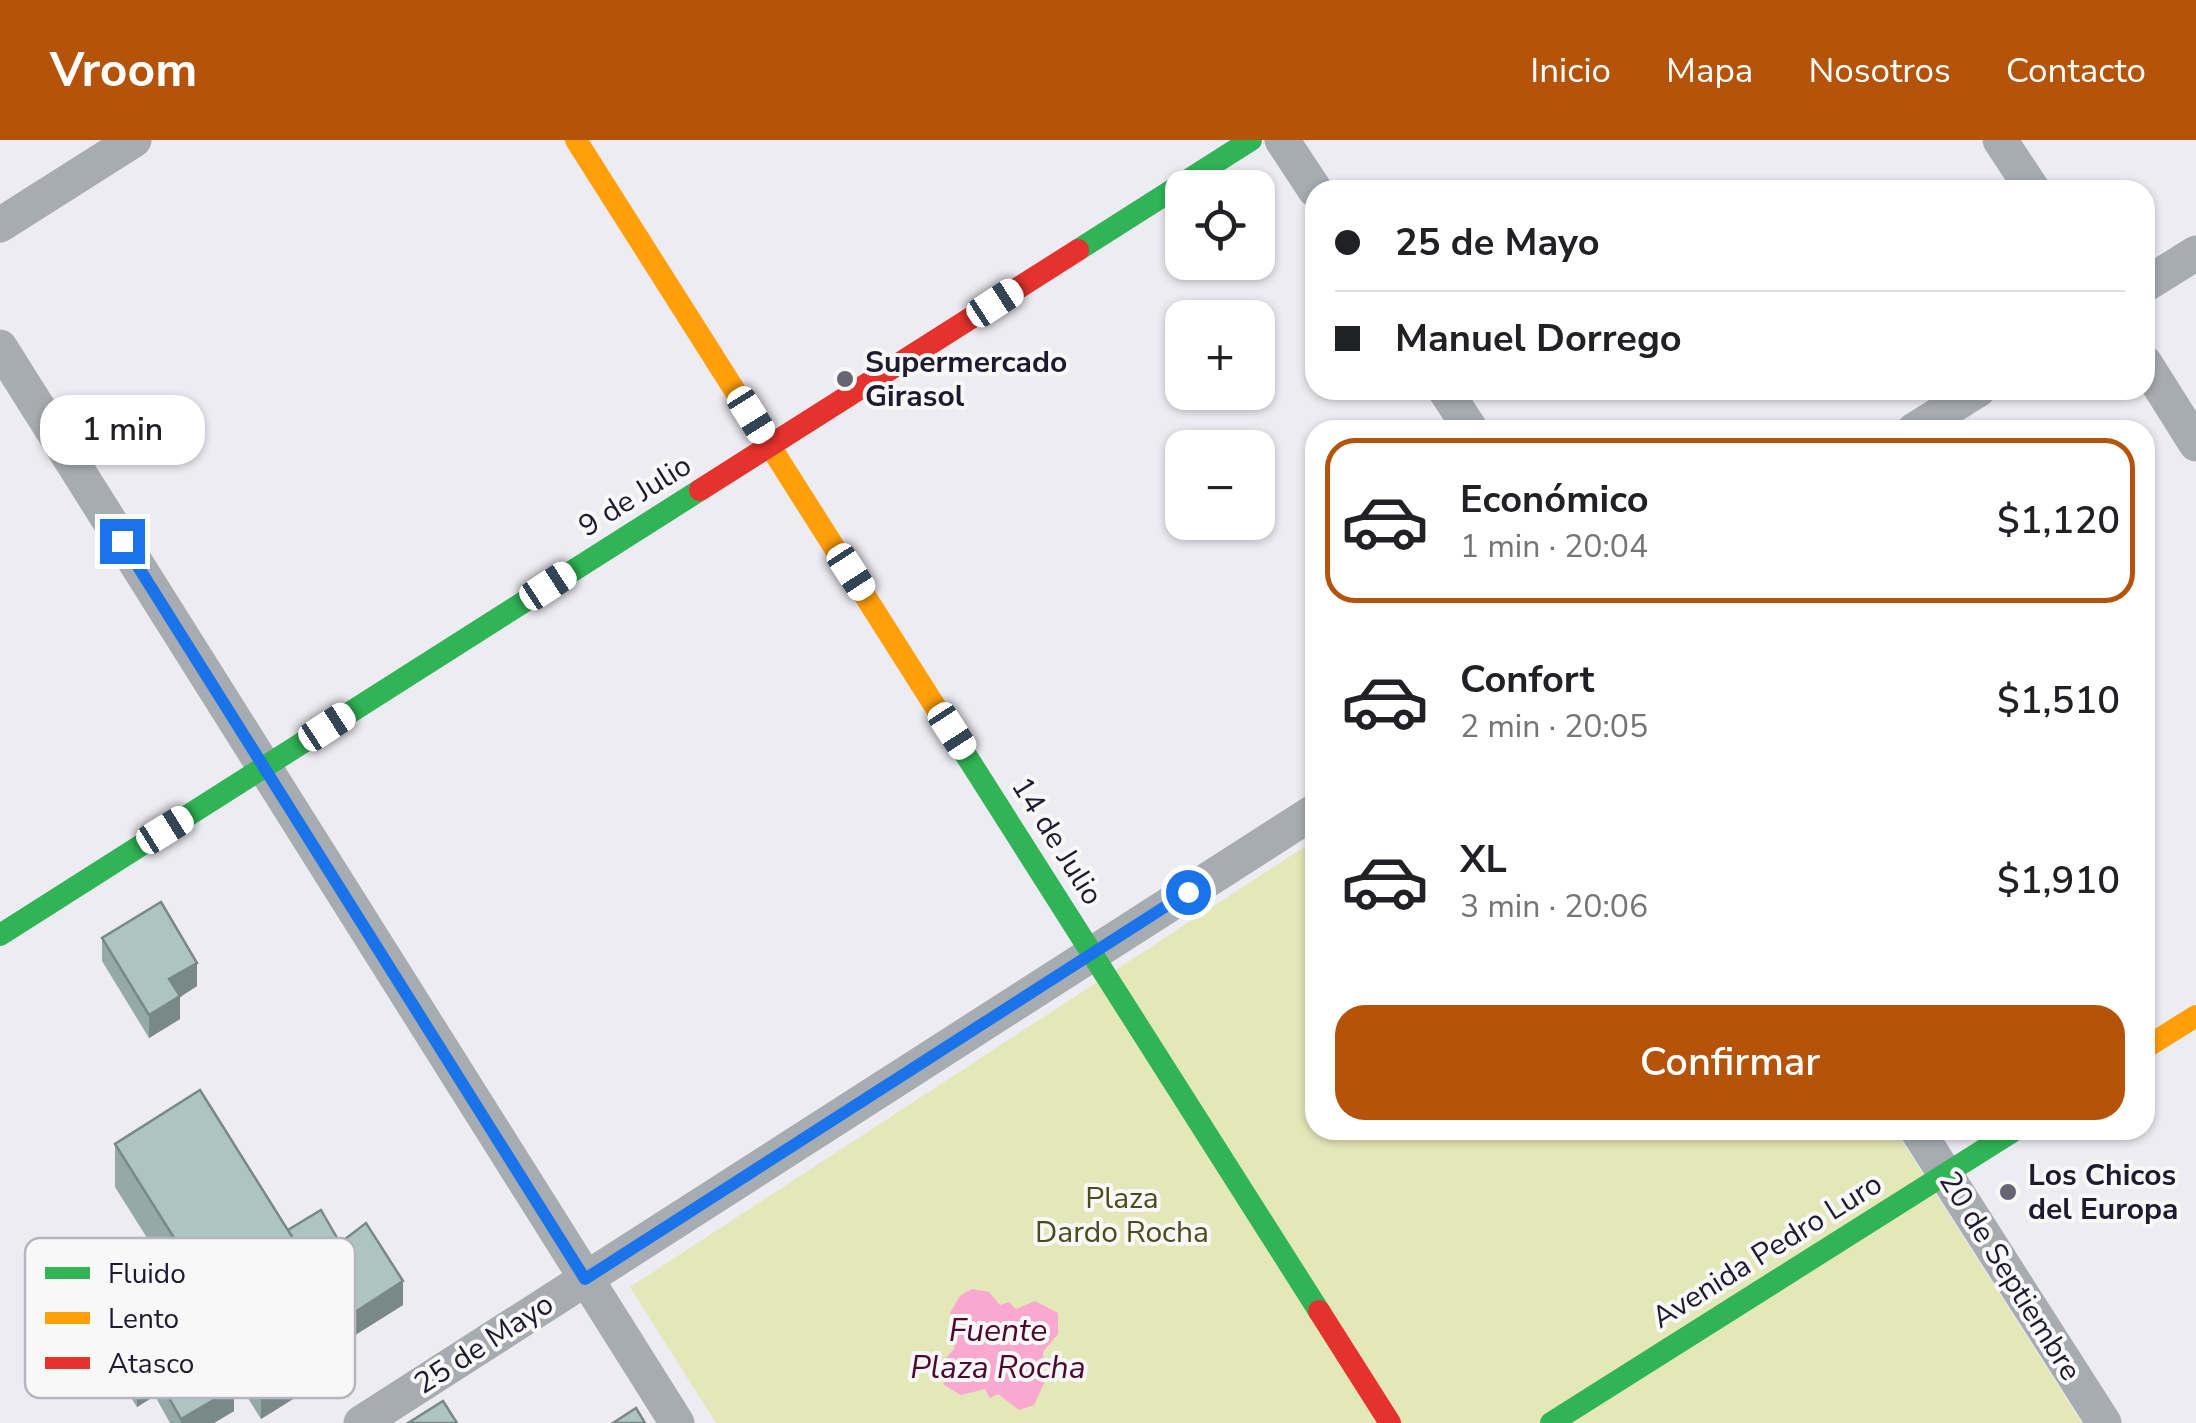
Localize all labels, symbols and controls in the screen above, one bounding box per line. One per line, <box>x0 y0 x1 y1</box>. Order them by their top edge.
text: Vroom <box>50 37 197 103</box>
text: Inicio <box>1530 47 1611 94</box>
text: Mapa <box>1666 47 1753 94</box>
text: Nosotros <box>1808 47 1951 94</box>
text: Contacto <box>2006 47 2146 94</box>
map controls <box>1165 170 1275 540</box>
button: locate <box>1165 170 1275 280</box>
text: 25 de Mayo <box>1395 217 1600 268</box>
car <box>962 274 1028 332</box>
button: + <box>1165 300 1275 410</box>
text: Manuel Dorrego <box>1395 313 1682 364</box>
place label: Supermercado Girasol <box>865 342 1067 417</box>
marker: Supermercado Girasol <box>834 368 856 390</box>
car <box>722 382 780 448</box>
callout: 1 min <box>39 396 204 466</box>
text: 1 min <box>82 408 163 451</box>
button: − <box>1165 430 1275 540</box>
street label: 9 de Julio <box>571 445 699 547</box>
text: Económico <box>1460 474 1649 525</box>
icon: car <box>1340 476 1430 566</box>
text: $1,120 <box>1997 495 2120 546</box>
route end <box>100 519 145 564</box>
text: 1 min · 20:04 <box>1460 525 1648 568</box>
car <box>822 539 880 605</box>
car <box>515 557 581 615</box>
text: Confort <box>1460 654 1594 705</box>
icon: car <box>1340 656 1430 746</box>
text: $1,510 <box>1997 675 2120 726</box>
car <box>294 698 360 756</box>
car <box>923 698 981 764</box>
text: 2 min · 20:05 <box>1460 705 1648 748</box>
street label: 14 de Julio <box>1001 769 1113 913</box>
car <box>132 801 198 859</box>
text: XL <box>1460 834 1507 885</box>
icon: car <box>1340 836 1430 926</box>
text: $1,910 <box>1997 855 2120 906</box>
route start <box>1166 870 1211 915</box>
text: 3 min · 20:06 <box>1460 885 1648 928</box>
button: Confirmar <box>1335 1005 2125 1120</box>
place label: Los Chicos del Europa <box>2028 1155 2178 1230</box>
street label: 20 de Septiembre <box>1929 1163 2091 1389</box>
street label: Avenida Pedro Luro <box>1644 1164 1890 1338</box>
park label: Plaza Dardo Rocha <box>1035 1178 1209 1253</box>
marker: Los Chicos del Europa <box>1997 1181 2019 1203</box>
legend <box>25 1238 355 1398</box>
text: Fluido <box>108 1255 186 1293</box>
street label: 25 de Mayo <box>407 1284 561 1404</box>
text: Lento <box>108 1300 179 1338</box>
water label: Fuente Plaza Rocha <box>910 1309 1086 1389</box>
text: Atasco <box>108 1345 194 1383</box>

